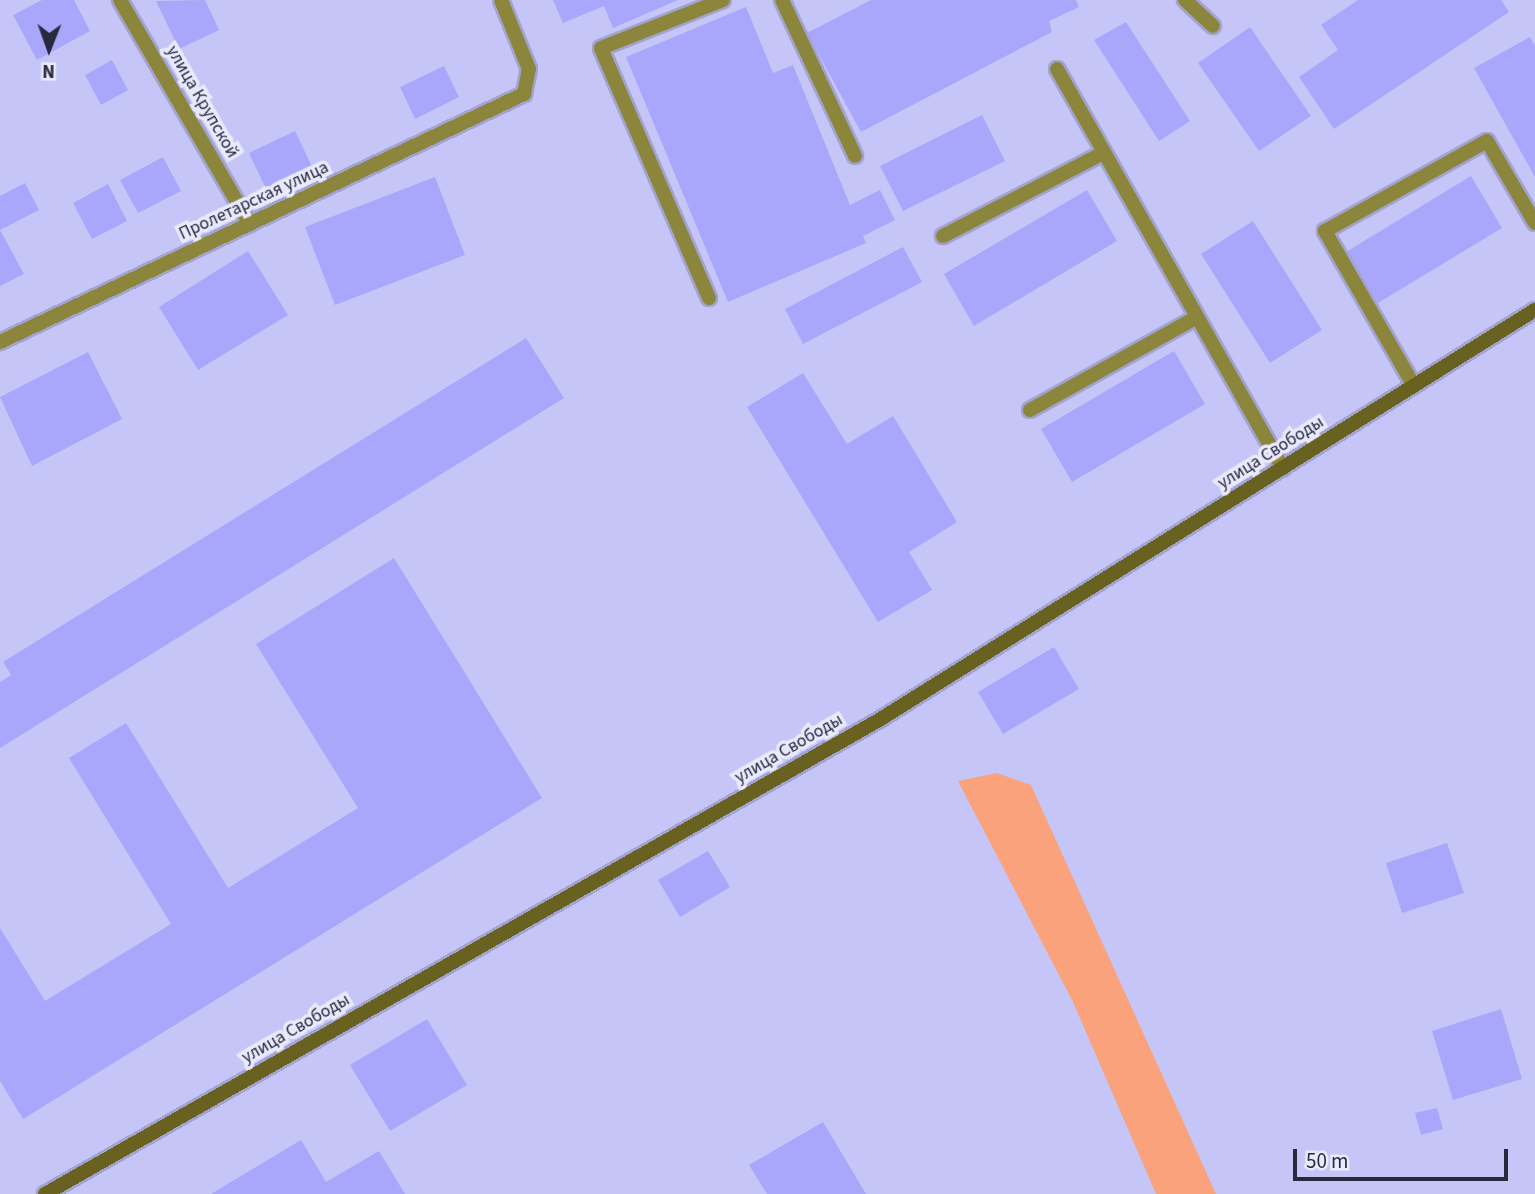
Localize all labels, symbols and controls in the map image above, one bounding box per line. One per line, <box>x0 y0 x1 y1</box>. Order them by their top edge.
north arrow <box>14 14 84 84</box>
street label: улица Крупской <box>161 42 243 162</box>
text: N <box>42 57 55 84</box>
street label: Пролетарская улица <box>176 157 332 245</box>
street label: улица Свободы <box>1214 412 1328 494</box>
street label: улица Свободы <box>731 709 847 789</box>
street label: улица Свободы <box>238 989 354 1069</box>
scale bar <box>1297 1134 1512 1178</box>
text: 50 m <box>1306 1146 1348 1176</box>

